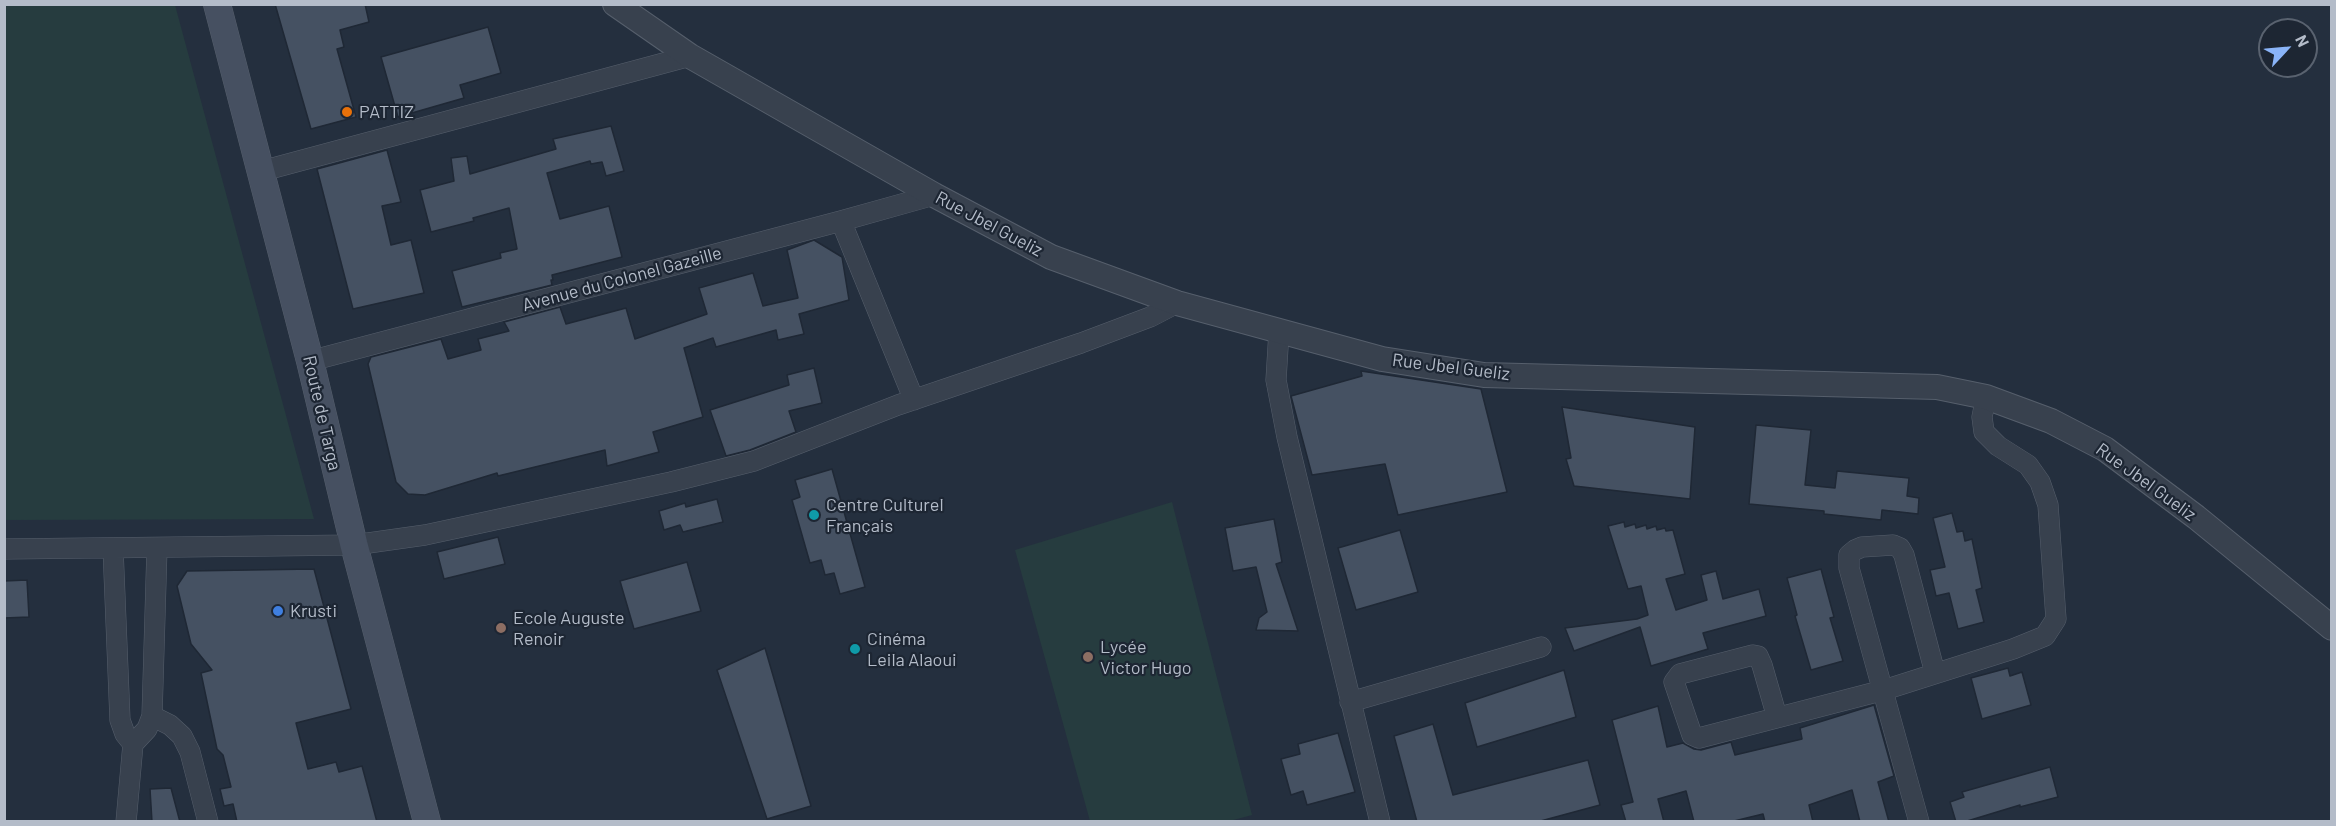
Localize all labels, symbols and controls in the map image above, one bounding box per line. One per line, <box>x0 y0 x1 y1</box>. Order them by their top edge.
north arrow <box>2258 18 2318 78</box>
text: N <box>2292 32 2314 50</box>
place label: PATTIZ <box>359 101 414 123</box>
marker: PATTIZ <box>340 105 354 119</box>
street label: Rue Jbel Gueliz <box>932 187 1046 261</box>
street label: Avenue du Colonel Gazeille <box>520 242 724 316</box>
street label: Rue Jbel Gueliz <box>1391 349 1511 385</box>
street label: Route de Targa <box>298 353 346 473</box>
street label: Rue Jbel Gueliz <box>2092 438 2200 526</box>
place label: Centre Culturel Français <box>826 494 944 536</box>
marker: Centre Culturel Français <box>807 508 821 522</box>
place label: Krusti <box>290 600 337 622</box>
marker: Krusti <box>271 604 285 618</box>
place label: Ecole Auguste Renoir <box>513 607 625 650</box>
marker: Ecole Auguste Renoir <box>494 621 508 635</box>
place label: Cinéma Leila Alaoui <box>867 628 957 670</box>
place label: Lycée Victor Hugo <box>1100 636 1192 678</box>
marker: Cinéma Leila Alaoui <box>848 642 862 656</box>
marker: Lycée Victor Hugo <box>1081 650 1095 664</box>

